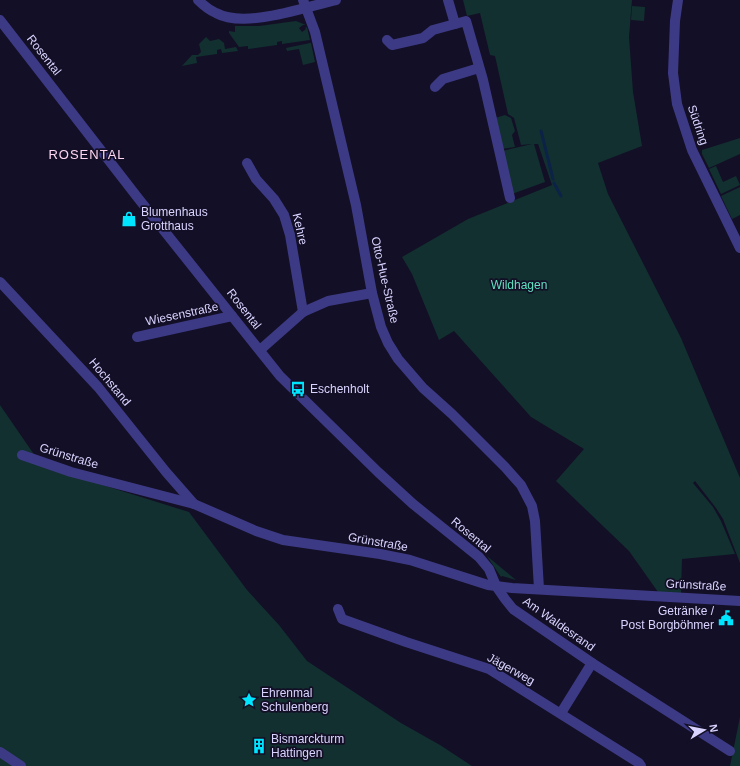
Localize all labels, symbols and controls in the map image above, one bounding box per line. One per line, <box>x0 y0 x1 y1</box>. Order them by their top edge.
street label: Rosental <box>24 32 64 78</box>
street label: Südring <box>685 103 711 147</box>
district label: ROSENTAL <box>48 147 126 162</box>
place label: Blumenhaus Grotthaus <box>141 205 208 233</box>
shop icon: Blumenhaus Grotthaus <box>120 210 138 228</box>
street label: Kehre <box>290 212 310 246</box>
street label: Otto-Hue-Straße <box>368 235 402 325</box>
park label: Wildhagen <box>491 278 547 292</box>
street label: Rosental <box>224 286 264 332</box>
street label: Wiesenstraße <box>144 299 220 329</box>
street label: Hochstand <box>86 356 134 408</box>
bus stop icon: Eschenholt <box>289 380 307 398</box>
place label: Eschenholt <box>310 382 370 396</box>
street label: Grünstraße <box>38 440 100 472</box>
street label: Rosental <box>448 514 494 556</box>
street label: Grünstraße <box>347 530 409 554</box>
street label: Grünstraße <box>665 576 727 594</box>
street label: Am Waldesrand <box>520 594 598 654</box>
place label: Getränke / Post Borgböhmer <box>621 604 715 632</box>
public building icon: Getränke / Post Borgböhmer <box>717 609 735 627</box>
street label: Jägerweg <box>485 650 537 688</box>
place label: Ehrenmal Schulenberg <box>261 686 328 714</box>
place icon: Ehrenmal Schulenberg <box>240 691 258 709</box>
north arrow <box>684 710 724 750</box>
text: N <box>707 723 720 733</box>
place label: Bismarckturm Hattingen <box>271 732 344 760</box>
building icon: Bismarckturm Hattingen <box>250 737 268 755</box>

